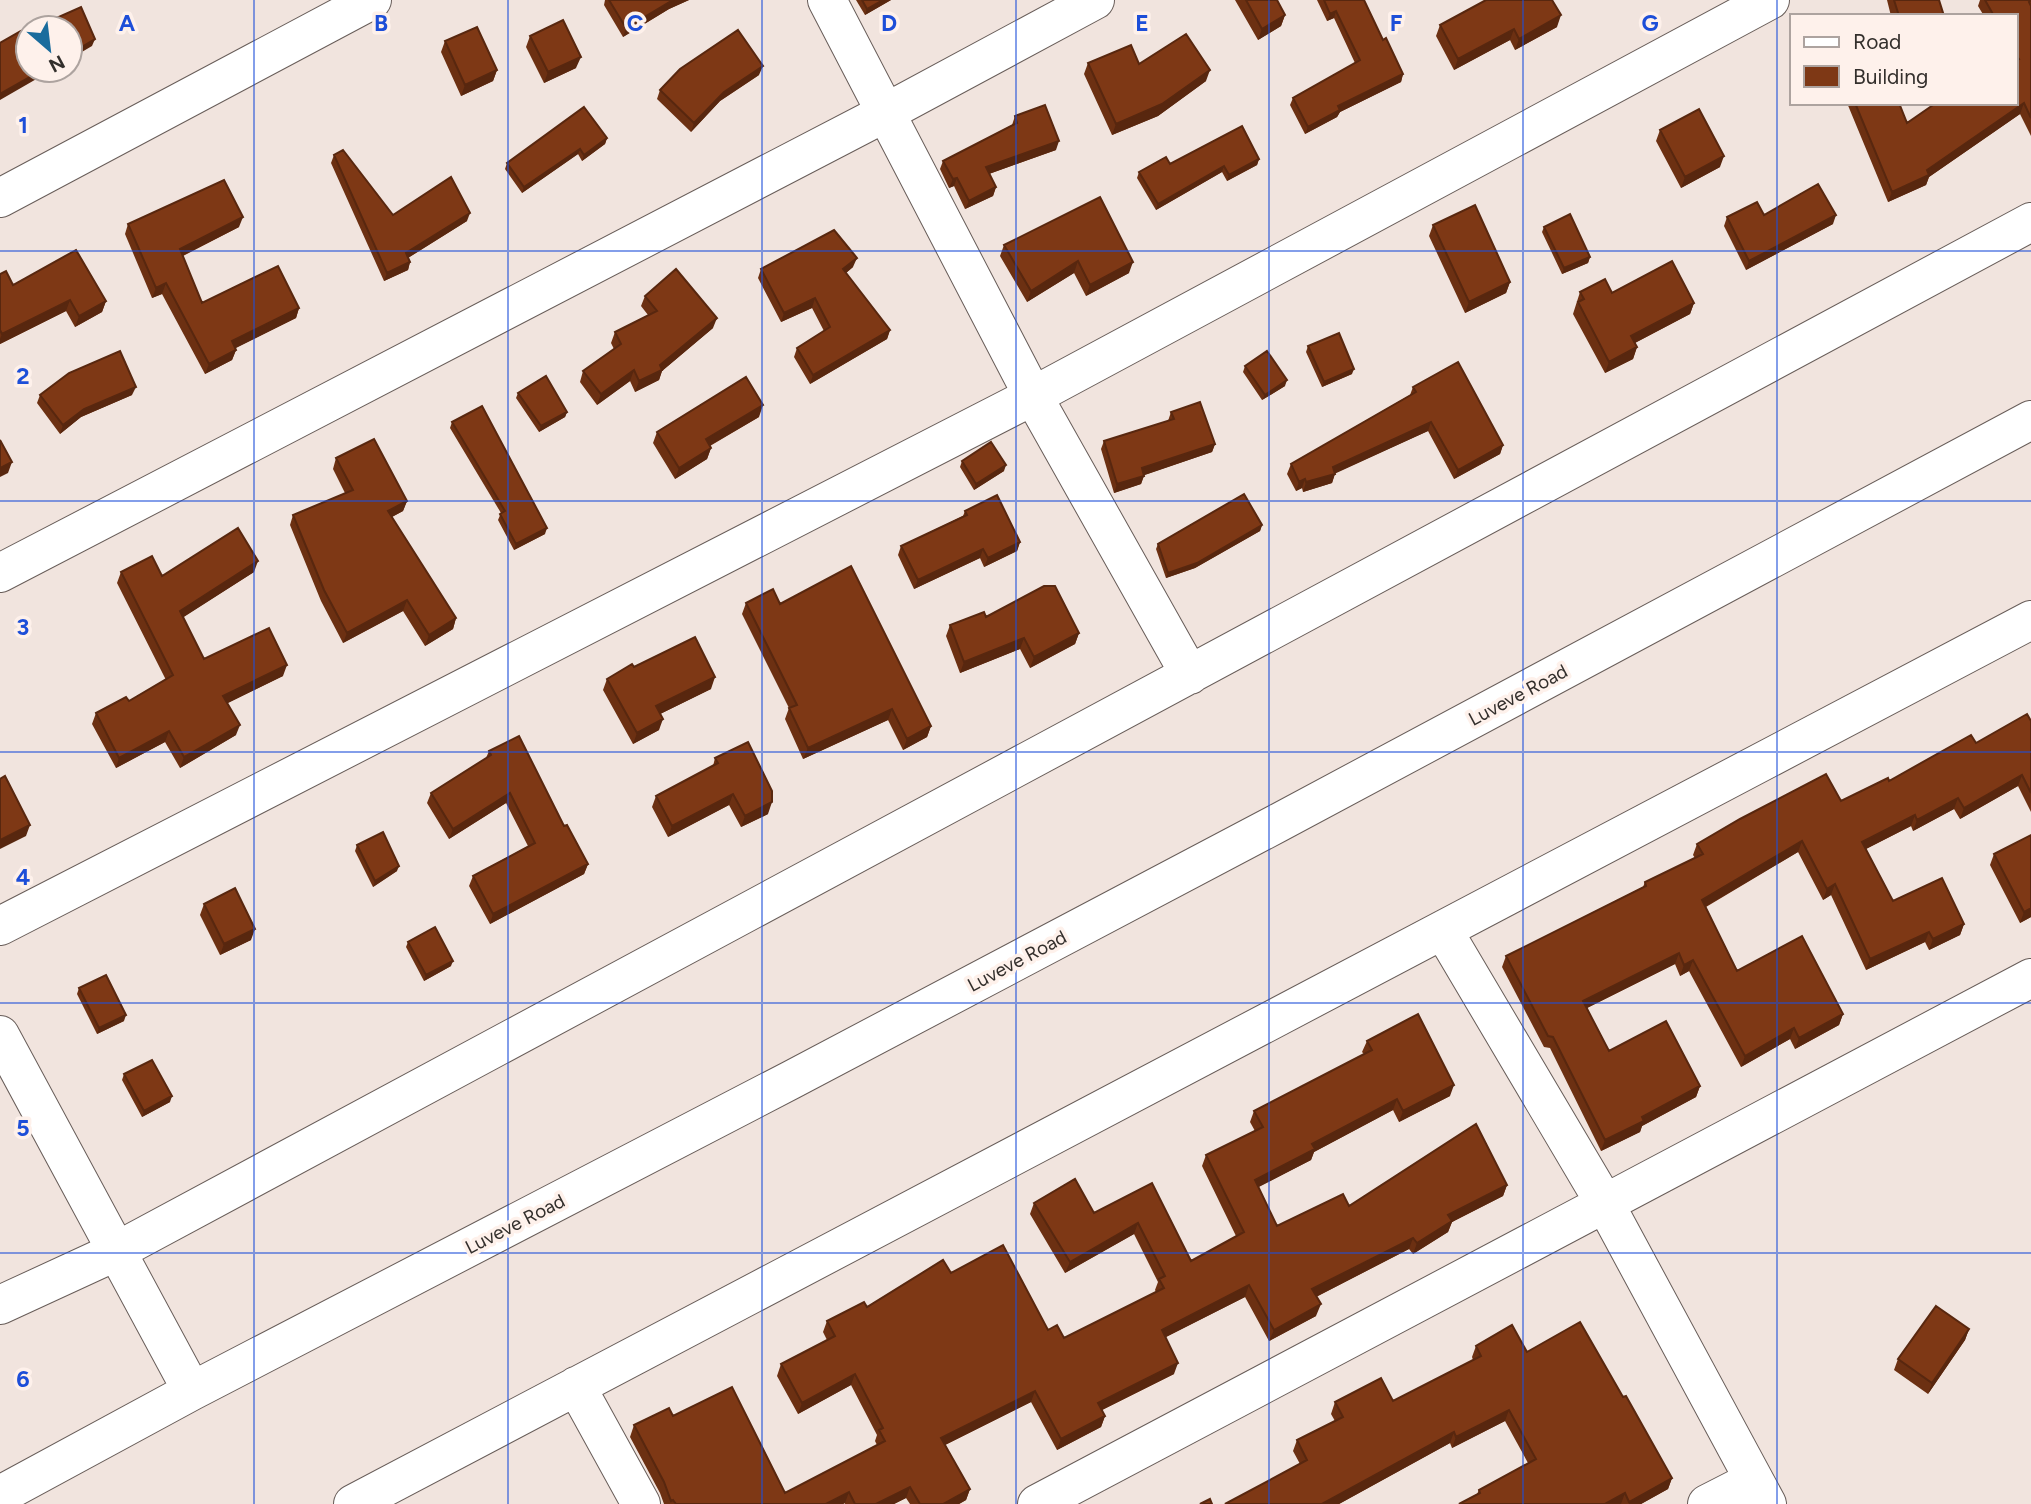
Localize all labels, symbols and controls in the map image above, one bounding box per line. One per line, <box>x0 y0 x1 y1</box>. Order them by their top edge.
text: A <box>119 9 136 37</box>
text: B <box>374 9 388 37</box>
text: C <box>627 9 644 37</box>
text: D <box>881 9 897 37</box>
text: E <box>1135 9 1149 37</box>
text: F <box>1390 9 1403 37</box>
text: G <box>1641 9 1659 37</box>
north arrow <box>14 14 84 84</box>
legend <box>1790 14 2017 105</box>
text: Road <box>1853 29 1901 54</box>
text: N <box>45 50 69 77</box>
text: Building <box>1853 64 1928 89</box>
text: 1 <box>18 111 28 139</box>
text: 2 <box>16 362 30 390</box>
text: 3 <box>17 613 29 641</box>
street label: Luveve Road <box>1465 659 1571 731</box>
text: 4 <box>16 863 30 891</box>
street label: Luveve Road <box>964 925 1070 997</box>
text: 5 <box>16 1114 30 1142</box>
street label: Luveve Road <box>461 1189 569 1259</box>
text: 6 <box>16 1365 30 1393</box>

